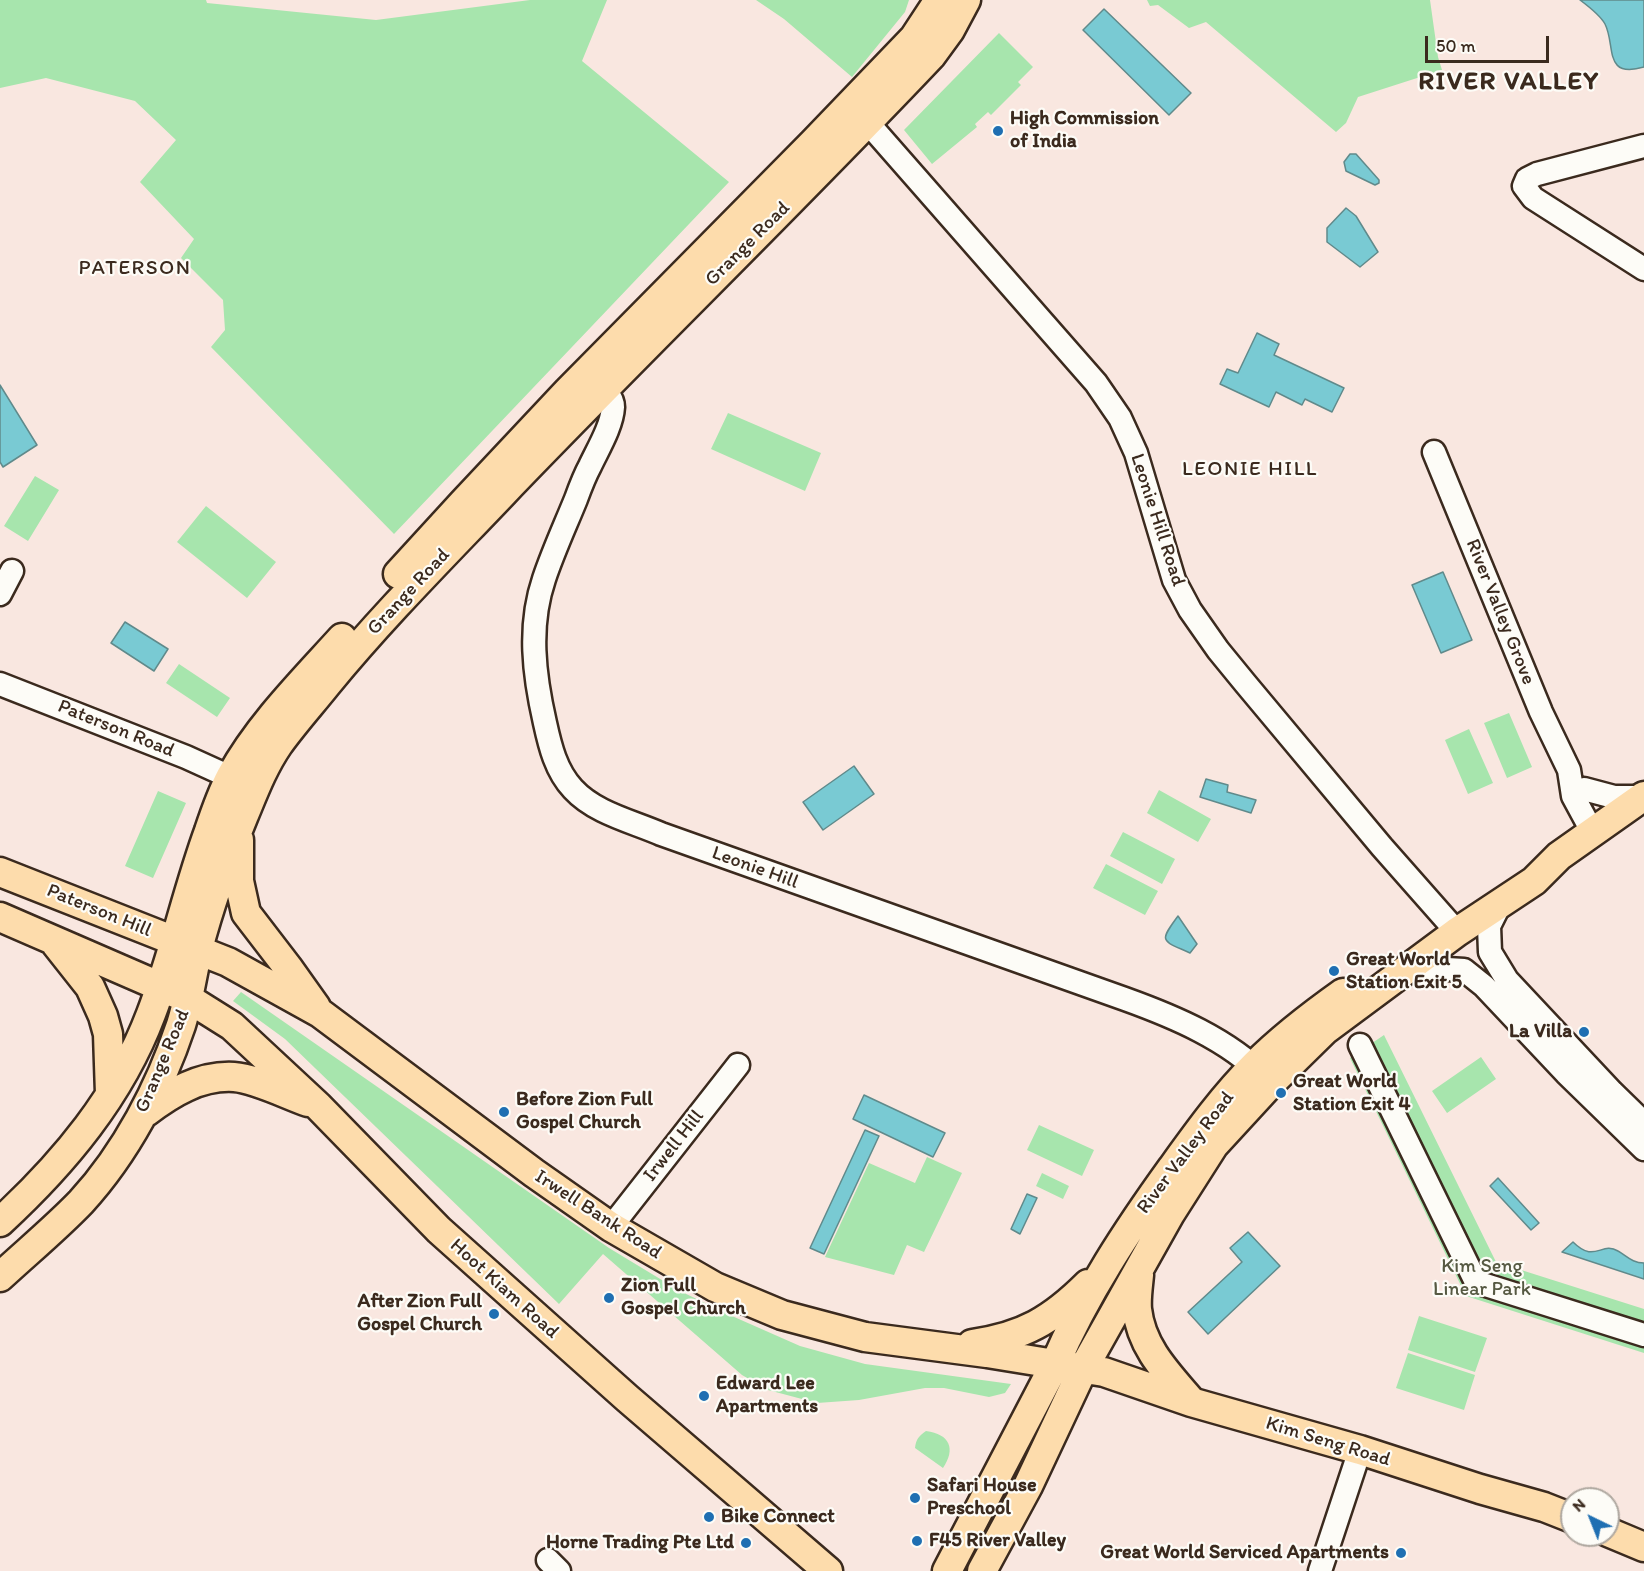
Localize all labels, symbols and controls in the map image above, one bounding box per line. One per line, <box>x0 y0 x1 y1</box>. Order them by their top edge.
scale bar <box>1428 24 1552 62</box>
text: 50 m <box>1436 35 1476 57</box>
district label: RIVER VALLEY <box>1418 66 1600 98</box>
place label: High Commission of India <box>1010 107 1159 154</box>
marker: High Commission of India <box>991 124 1005 138</box>
street label: Grange Road <box>701 197 795 291</box>
district label: PATERSON <box>78 256 192 282</box>
street label: Leonie Hill Road <box>1124 451 1190 589</box>
district label: LEONIE HILL <box>1182 457 1318 483</box>
street label: River Valley Grove <box>1460 536 1540 688</box>
street label: Grange Road <box>363 544 455 640</box>
street label: Paterson Road <box>54 695 178 763</box>
street label: Leonie Hill <box>708 841 802 895</box>
street label: Paterson Hill <box>43 879 155 943</box>
place label: Great World Station Exit 5 <box>1346 948 1462 995</box>
marker: Great World Station Exit 5 <box>1327 964 1341 978</box>
street label: Grange Road <box>130 1006 196 1116</box>
place label: La Villa <box>1509 1020 1572 1044</box>
marker: La Villa <box>1577 1025 1591 1039</box>
place label: Great World Station Exit 4 <box>1293 1070 1411 1117</box>
marker: Great World Station Exit 4 <box>1274 1086 1288 1100</box>
street label: River Valley Road <box>1132 1087 1240 1219</box>
place label: Before Zion Full Gospel Church <box>516 1088 653 1135</box>
marker: Before Zion Full Gospel Church <box>497 1105 511 1119</box>
street label: Irwell Hill <box>638 1105 710 1187</box>
street label: Irwell Bank Road <box>530 1165 666 1265</box>
street label: Hoot Kiam Road <box>445 1234 563 1344</box>
park label: Kim Seng Linear Park <box>1433 1255 1531 1302</box>
place label: Zion Full Gospel Church <box>621 1274 746 1321</box>
place label: After Zion Full Gospel Church <box>357 1290 482 1337</box>
marker: Zion Full Gospel Church <box>602 1291 616 1305</box>
marker: After Zion Full Gospel Church <box>487 1307 501 1321</box>
place label: Edward Lee Apartments <box>716 1372 818 1419</box>
marker: Edward Lee Apartments <box>697 1389 711 1403</box>
street label: Kim Seng Road <box>1263 1412 1393 1472</box>
place label: Safari House Preschool <box>927 1474 1037 1521</box>
north arrow <box>1560 1487 1620 1547</box>
marker: Safari House Preschool <box>908 1491 922 1505</box>
text: N <box>1568 1494 1589 1516</box>
place label: Bike Connect <box>721 1505 835 1529</box>
marker: Bike Connect <box>702 1510 716 1524</box>
place label: F45 River Valley <box>929 1529 1066 1553</box>
place label: Horne Trading Pte Ltd <box>546 1531 734 1555</box>
marker: F45 River Valley <box>910 1534 924 1548</box>
marker: Horne Trading Pte Ltd <box>739 1536 753 1550</box>
place label: Great World Serviced Apartments <box>1100 1541 1389 1565</box>
marker: Great World Serviced Apartments <box>1394 1546 1408 1560</box>

